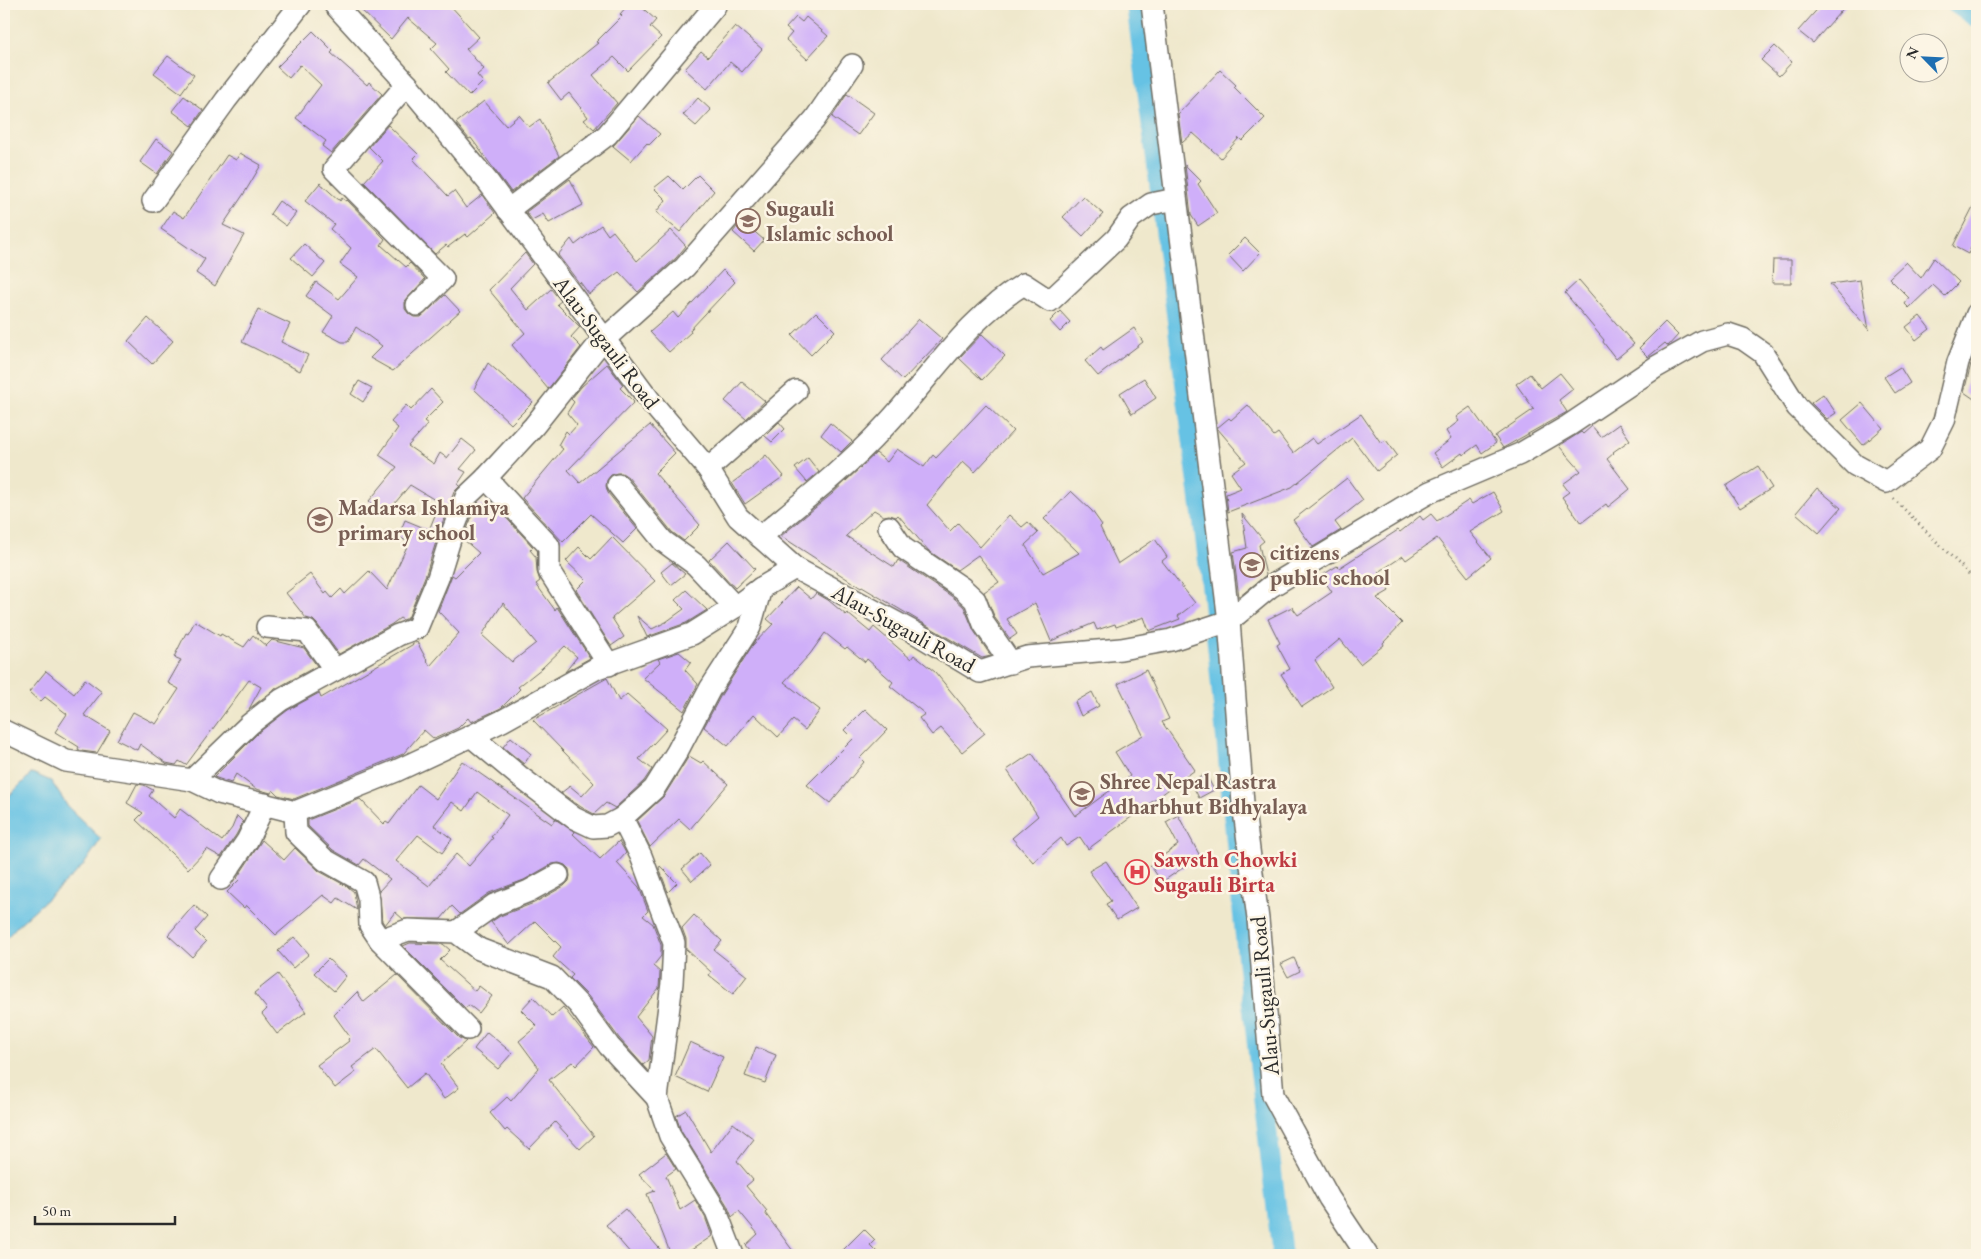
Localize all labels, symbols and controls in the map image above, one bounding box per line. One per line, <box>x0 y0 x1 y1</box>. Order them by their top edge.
north arrow <box>1898 32 1948 82</box>
text: N <box>1902 43 1923 62</box>
place label: Sugauli Islamic school <box>766 194 894 248</box>
school or university icon: Sugauli Islamic school <box>735 208 761 234</box>
street label: Alau-Sugauli Road <box>546 269 667 416</box>
place label: Madarsa Ishlamiya primary school <box>338 493 509 547</box>
school or university icon: Madarsa Ishlamiya primary school <box>307 507 333 533</box>
place label: citizens public school <box>1270 538 1390 592</box>
school or university icon: citizens public school <box>1239 552 1265 578</box>
street label: Alau-Sugauli Road <box>826 577 981 680</box>
place label: Shree Nepal Rastra Adharbhut Bidhyalaya <box>1099 767 1307 821</box>
school or university icon: Shree Nepal Rastra Adharbhut Bidhyalaya <box>1069 781 1095 807</box>
place label: Sawsth Chowki Sugauli Birta <box>1154 845 1298 899</box>
hospital icon: Sawsth Chowki Sugauli Birta <box>1124 859 1150 885</box>
street label: Alau-Sugauli Road <box>1243 914 1286 1078</box>
scale bar <box>35 1194 175 1226</box>
text: 50 m <box>42 1201 71 1220</box>

